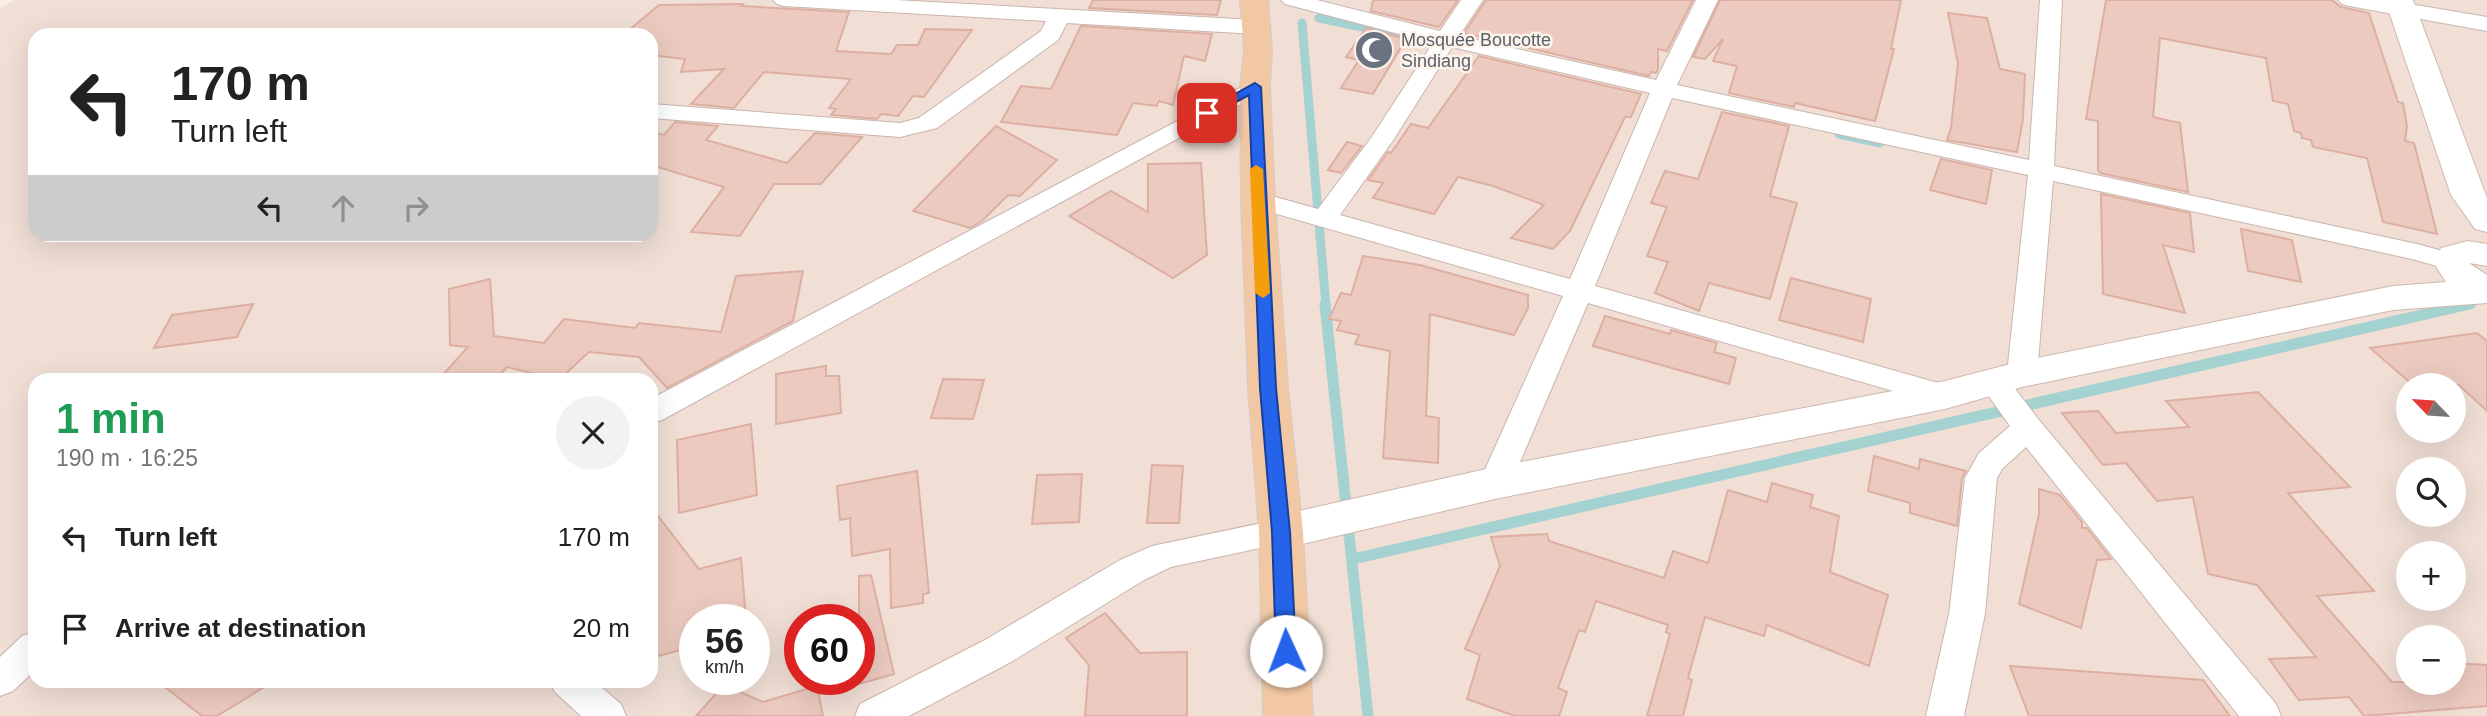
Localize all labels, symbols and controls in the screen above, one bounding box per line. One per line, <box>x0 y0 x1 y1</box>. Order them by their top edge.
mosque icon: Mosquée Boucotte Sindiang <box>1353 29 1395 71</box>
place label: Mosquée Boucotte Sindiang <box>1401 30 1551 71</box>
icon: left <box>56 56 147 147</box>
text: 170 m <box>171 56 310 110</box>
pin <box>1177 83 1237 143</box>
icon: arrive <box>1188 94 1226 132</box>
text: Turn left <box>171 113 287 149</box>
icon: left <box>251 189 289 227</box>
icon: ahead <box>324 189 362 227</box>
icon: right <box>397 189 435 227</box>
north arrow <box>2396 373 2466 443</box>
map controls <box>2396 373 2466 695</box>
text: 1 min <box>56 395 166 442</box>
button: close <box>556 396 630 470</box>
text: 190 m · 16:25 <box>56 445 198 471</box>
button: search <box>2396 457 2466 527</box>
icon: left <box>56 519 94 557</box>
text: Turn left <box>115 522 217 552</box>
text: 170 m <box>558 522 630 552</box>
button: + <box>2396 541 2466 611</box>
speed limit sign: 60 <box>784 604 875 695</box>
icon: arrive <box>56 610 94 648</box>
text: Arrive at destination <box>115 613 366 643</box>
text: 20 m <box>572 613 630 643</box>
position arrow <box>1249 614 1323 688</box>
text: 56 <box>705 621 744 660</box>
button: − <box>2396 625 2466 695</box>
text: km/h <box>705 657 744 677</box>

